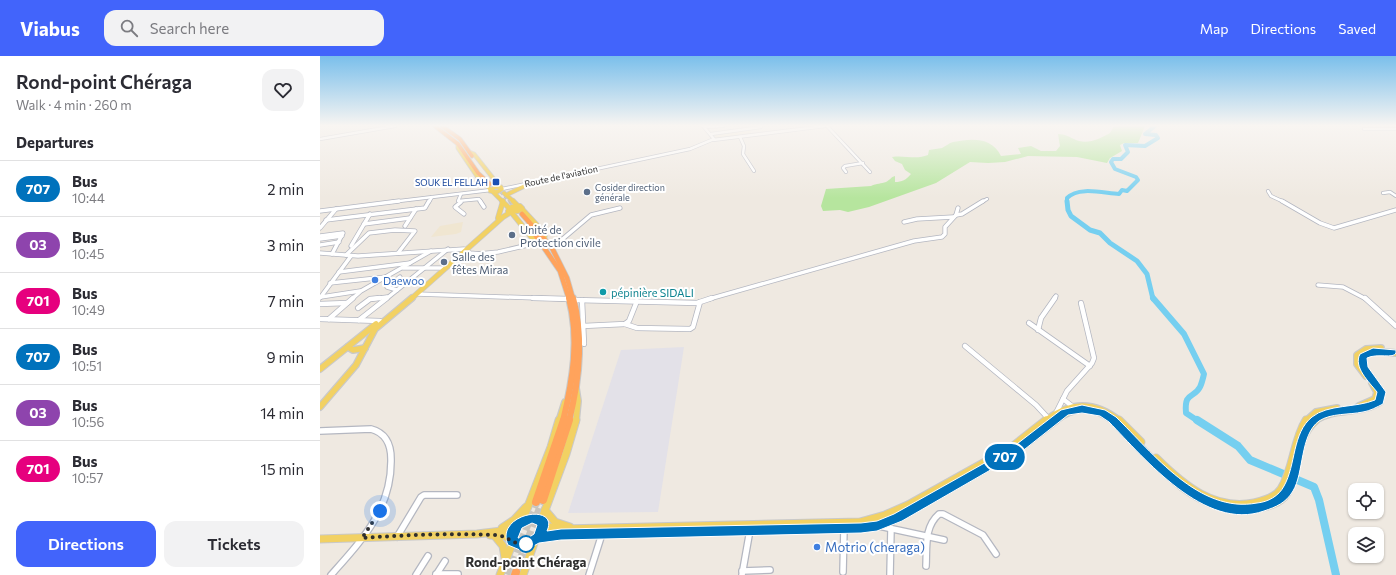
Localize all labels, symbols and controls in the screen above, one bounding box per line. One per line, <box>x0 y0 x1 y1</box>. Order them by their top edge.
search box <box>104 10 384 46</box>
text: Viabus <box>20 17 80 40</box>
icon: search <box>118 17 140 39</box>
text: Search here <box>150 19 229 37</box>
text: Map <box>1200 20 1229 37</box>
text: Directions <box>1251 20 1316 37</box>
text: Saved <box>1338 20 1376 37</box>
button: heart <box>262 69 304 111</box>
text: Rond-point Chéraga <box>16 70 192 93</box>
text: Walk · 4 min · 260 m <box>16 97 132 113</box>
text: Departures <box>16 133 94 151</box>
street label: Route de l'aviation <box>523 163 599 189</box>
text: Bus <box>72 172 97 190</box>
place label: SOUK EL FELLAH <box>415 177 488 188</box>
marker: SOUK EL FELLAH <box>491 177 501 187</box>
text: 707 <box>26 180 50 197</box>
text: 2 min <box>267 180 304 198</box>
place label: Cosider direction générale <box>595 182 665 203</box>
marker: Cosider direction générale <box>582 187 592 197</box>
text: 10:44 <box>72 190 105 206</box>
place label: Unité de Protection civile <box>520 223 601 249</box>
text: Bus <box>72 228 97 246</box>
marker: Unité de Protection civile <box>507 230 517 240</box>
text: 03 <box>29 236 47 253</box>
text: 3 min <box>267 236 304 254</box>
text: 10:45 <box>72 246 104 262</box>
place label: Salle des fêtes Miraa <box>452 250 508 276</box>
marker: Salle des fêtes Miraa <box>439 257 449 267</box>
place label: Daewoo <box>383 274 425 287</box>
marker: Daewoo <box>370 275 380 285</box>
text: Bus <box>72 284 97 302</box>
place label: pépinière SIDALI <box>611 286 694 299</box>
marker: pépinière SIDALI <box>598 287 608 297</box>
text: 701 <box>26 292 50 309</box>
text: 7 min <box>268 292 304 310</box>
text: 10:49 <box>72 302 105 318</box>
text: Bus <box>72 340 97 358</box>
text: 707 <box>26 348 50 365</box>
text: 9 min <box>266 348 304 366</box>
text: 10:51 <box>72 358 102 374</box>
text: Bus <box>72 396 97 414</box>
text: 03 <box>29 404 47 421</box>
text: 14 min <box>260 404 304 422</box>
text: 10:56 <box>72 414 104 430</box>
line badge: 707 <box>982 444 1028 470</box>
text: 707 <box>993 448 1017 465</box>
text: Bus <box>72 452 97 470</box>
text: 701 <box>26 460 50 477</box>
text: 15 min <box>261 460 304 478</box>
text: 10:57 <box>72 470 103 486</box>
map controls <box>1348 483 1384 563</box>
button: locate <box>1348 483 1384 519</box>
your location <box>370 501 390 521</box>
button: Directions <box>16 521 156 567</box>
button: Tickets <box>164 521 304 567</box>
button: layers <box>1348 527 1384 563</box>
marker: Rond-point Chéraga <box>517 535 535 553</box>
place label: Motrio (cheraga) <box>825 539 925 555</box>
marker: Motrio (cheraga) <box>812 542 822 552</box>
place label: Rond-point Chéraga <box>466 554 587 570</box>

